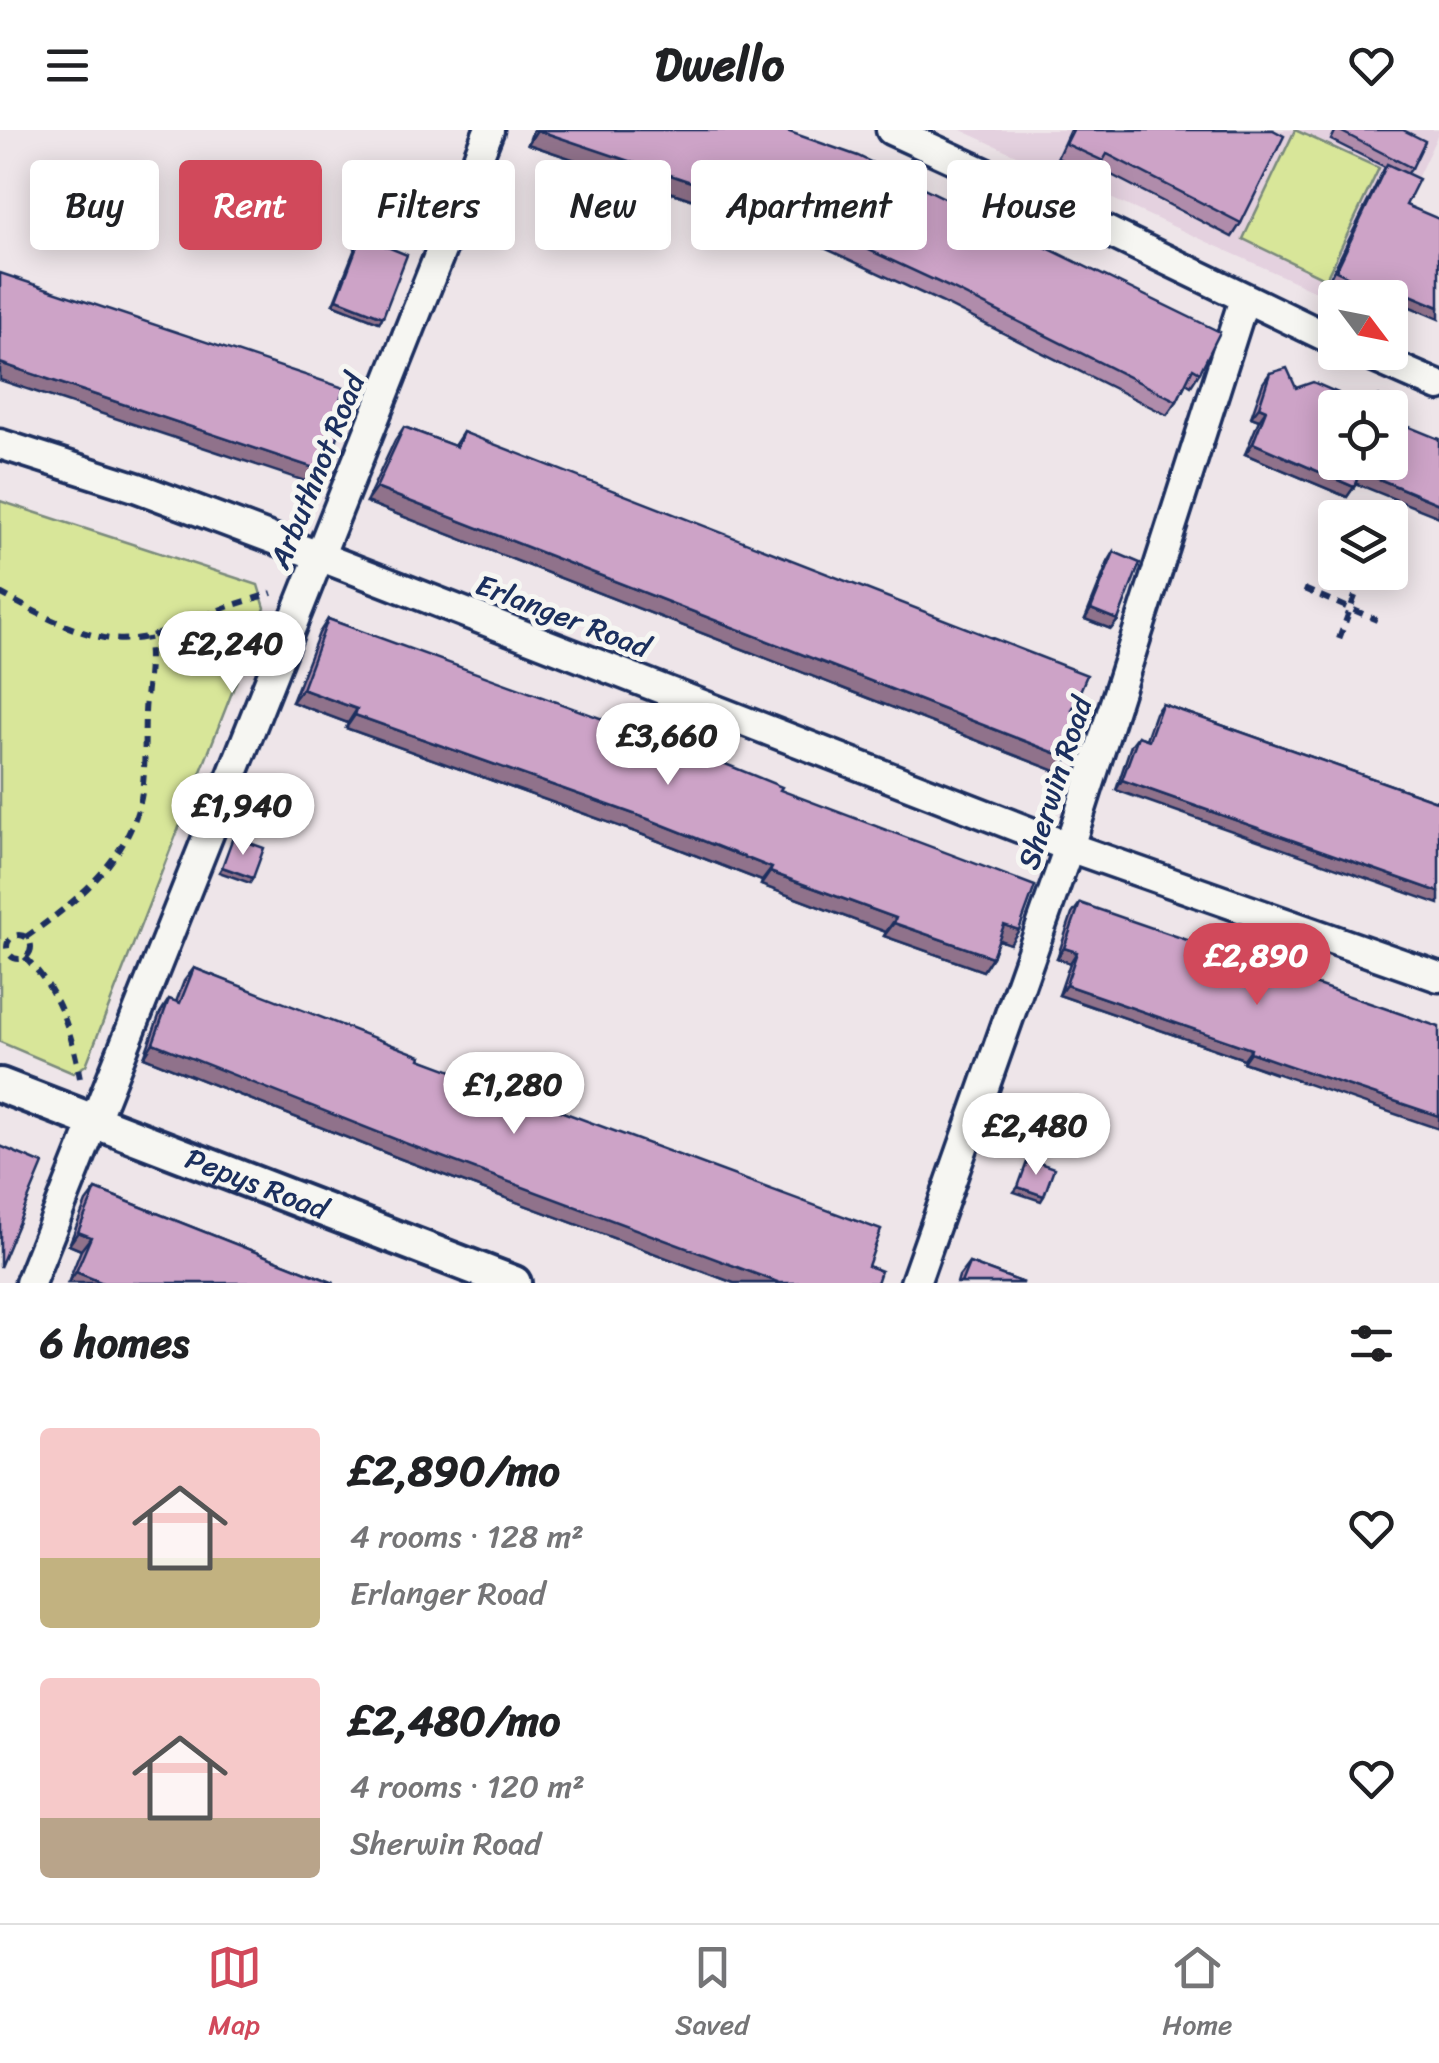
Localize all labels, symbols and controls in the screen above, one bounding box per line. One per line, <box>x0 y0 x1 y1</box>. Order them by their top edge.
text: Dwello <box>655 25 784 105</box>
icon: menu <box>40 38 95 93</box>
icon: heart <box>1344 38 1399 93</box>
chip: Buy <box>30 160 159 250</box>
chip: Rent <box>179 160 322 250</box>
chip: Filters <box>342 160 515 250</box>
chip: New <box>535 160 671 250</box>
chip: Apartment <box>691 160 927 250</box>
chip: House <box>947 160 1111 250</box>
north arrow <box>1318 280 1408 370</box>
map controls <box>1318 280 1408 590</box>
street label: Arbuthnot Road <box>253 363 382 578</box>
button: locate <box>1318 390 1408 480</box>
button: layers <box>1318 500 1408 590</box>
street label: Erlanger Road <box>468 558 660 675</box>
pin: £2,240 <box>151 611 313 696</box>
text: £2,240 <box>181 615 283 672</box>
street label: Sherwin Road <box>1002 687 1109 877</box>
pin: £3,660 <box>587 703 749 788</box>
text: £3,660 <box>618 707 718 764</box>
pin: £1,940 <box>162 773 324 858</box>
text: £1,940 <box>193 777 293 834</box>
pin: £2,890 <box>1176 923 1338 1008</box>
text: £2,890 <box>1205 927 1309 984</box>
pin: £1,280 <box>433 1052 595 1137</box>
text: £1,280 <box>465 1056 563 1113</box>
pin: £2,480 <box>955 1093 1117 1178</box>
text: £2,480 <box>984 1097 1088 1154</box>
street label: Pepys Road <box>177 1132 338 1237</box>
text: 6 homes <box>40 1306 189 1380</box>
icon: filters <box>1344 1316 1399 1371</box>
text: £2,890/mo <box>350 1434 560 1508</box>
icon: home <box>120 1468 240 1588</box>
icon: heart <box>1344 1501 1399 1556</box>
text: 4 rooms · 128 m² <box>350 1508 584 1565</box>
text: Erlanger Road <box>350 1565 546 1622</box>
text: £2,480/mo <box>350 1684 560 1758</box>
icon: home <box>120 1718 240 1838</box>
icon: heart <box>1344 1751 1399 1806</box>
text: 4 rooms · 120 m² <box>350 1758 585 1815</box>
text: Sherwin Road <box>350 1815 541 1872</box>
tab: Map <box>207 1940 262 2049</box>
tab: Saved <box>675 1940 749 2049</box>
tab: Home <box>1162 1940 1232 2049</box>

